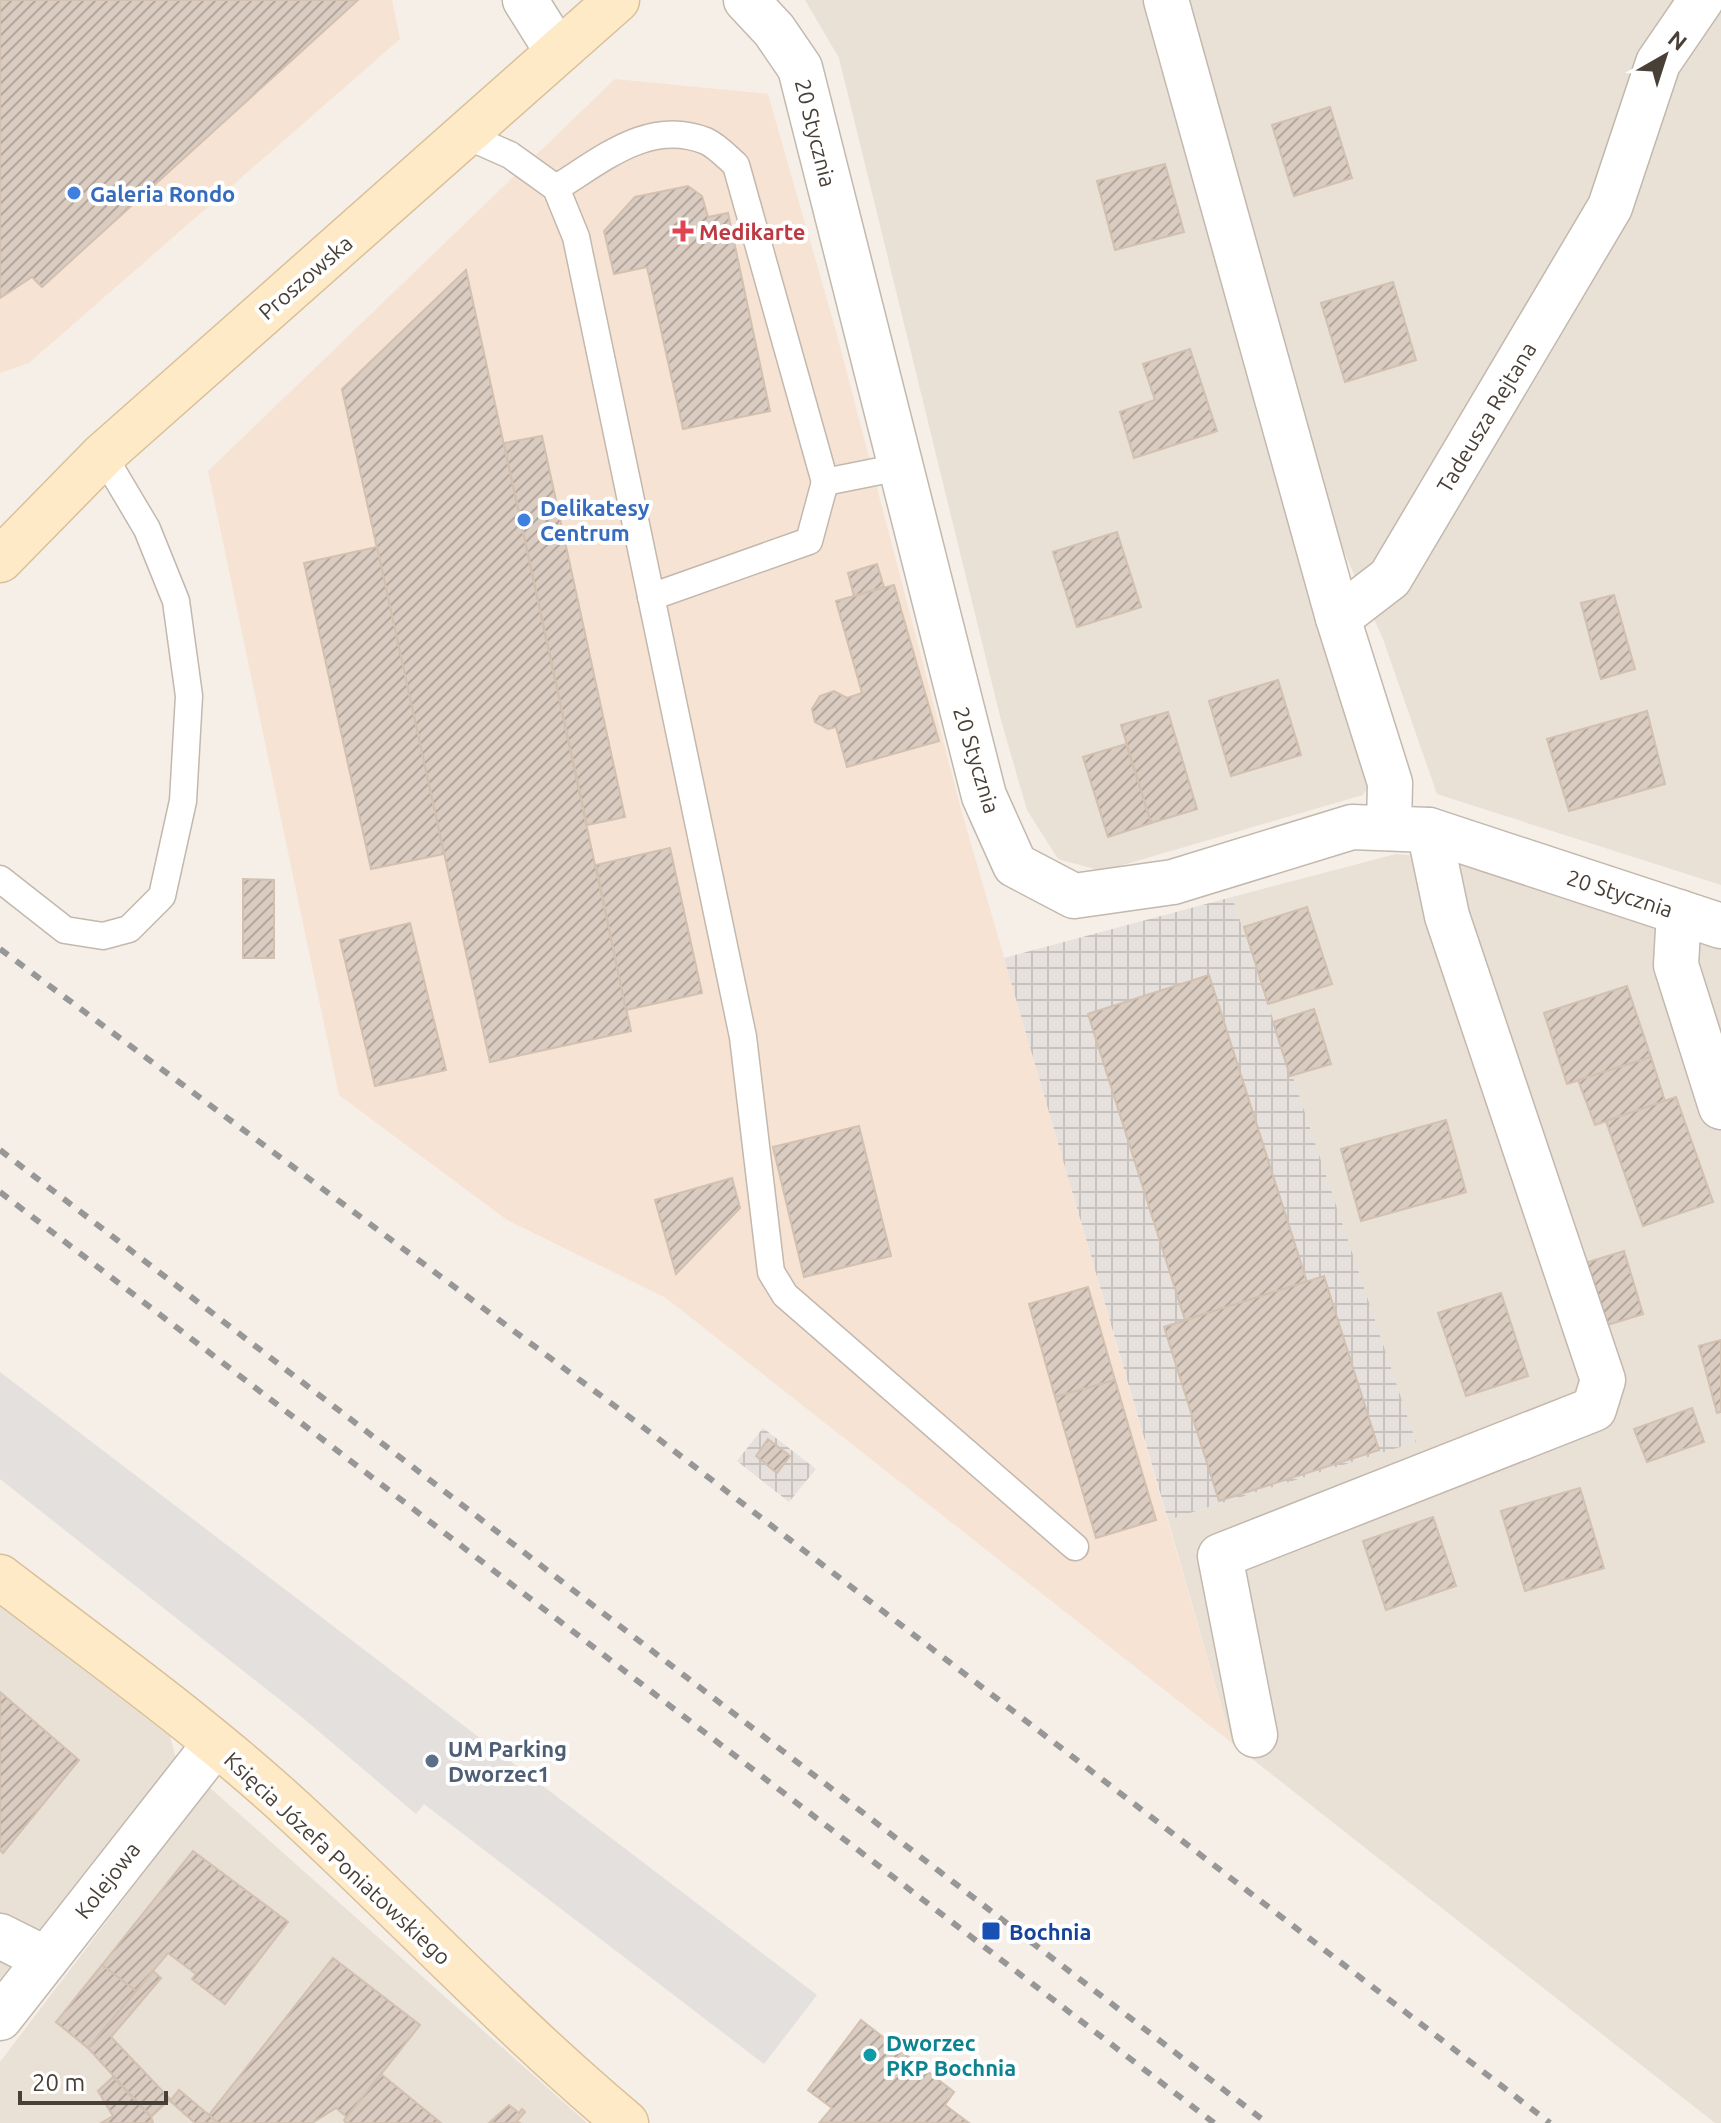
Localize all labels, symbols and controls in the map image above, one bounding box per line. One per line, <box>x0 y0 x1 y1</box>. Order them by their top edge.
north arrow <box>1625 16 1705 96</box>
text: N <box>1664 25 1692 55</box>
street label: 20 Stycznia <box>791 77 841 189</box>
place label: Galeria Rondo <box>90 181 235 206</box>
marker: Galeria Rondo <box>65 184 83 202</box>
place label: Medikarte <box>699 219 806 244</box>
marker: Medikarte <box>674 222 692 240</box>
street label: Proszowska <box>253 230 357 324</box>
street label: Tadeusza Rejtana <box>1431 337 1541 497</box>
place label: Delikatesy Centrum <box>540 495 650 545</box>
marker: Delikatesy Centrum <box>515 511 533 529</box>
street label: 20 Stycznia <box>949 704 1005 816</box>
street label: 20 Stycznia <box>1564 864 1676 922</box>
place label: UM Parking Dworzec1 <box>448 1736 567 1786</box>
street label: Księcia Józefa Poniatowskiego <box>220 1747 456 1969</box>
marker: UM Parking Dworzec1 <box>423 1752 441 1770</box>
street label: Kolejowa <box>69 1837 145 1923</box>
place label: Bochnia <box>1009 1919 1091 1944</box>
marker: Bochnia <box>980 1920 1002 1942</box>
place label: Dworzec PKP Bochnia <box>886 2030 1016 2080</box>
marker: Dworzec PKP Bochnia <box>861 2046 879 2064</box>
scale bar <box>20 2055 166 2105</box>
text: 20 m <box>32 2069 85 2096</box>

